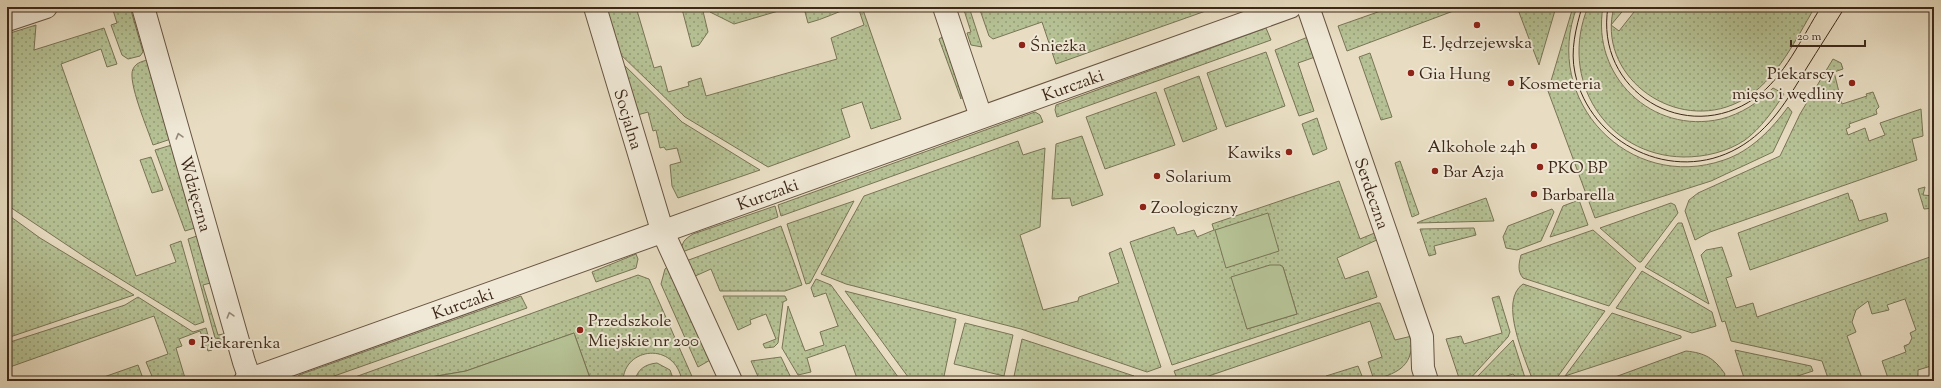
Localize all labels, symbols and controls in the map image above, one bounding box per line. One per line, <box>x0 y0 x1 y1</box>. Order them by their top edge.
marker: E. Jędrzejewska <box>1472 20 1482 30</box>
scale bar <box>1791 22 1865 48</box>
text: 20 m <box>1797 28 1822 46</box>
place label: E. Jędrzejewska <box>1422 32 1532 56</box>
place label: Śnieżka <box>1030 35 1087 59</box>
marker: Śnieżka <box>1017 40 1027 50</box>
place label: Gia Hung <box>1419 63 1491 87</box>
place label: Piekarscy - mięso i wędliny <box>1732 63 1845 107</box>
street label: Kurczaki <box>1039 65 1108 109</box>
marker: Gia Hung <box>1406 68 1416 78</box>
place label: Kosmeteria <box>1519 73 1601 97</box>
marker: Kosmeteria <box>1506 78 1516 88</box>
marker: Piekarscy - mięso i wędliny <box>1847 78 1857 88</box>
street label: Socjalna <box>606 86 647 153</box>
one-way arrow <box>175 133 184 140</box>
place label: Alkohole 24h <box>1427 136 1526 160</box>
marker: Alkohole 24h <box>1529 141 1539 151</box>
place label: Kawiks <box>1228 142 1281 166</box>
marker: Kawiks <box>1284 147 1294 157</box>
street label: Wdzięczna <box>172 153 216 235</box>
street label: Serdeczna <box>1347 155 1394 233</box>
place label: PKO BP <box>1548 157 1608 181</box>
place label: Bar Azja <box>1443 161 1504 185</box>
marker: PKO BP <box>1535 162 1545 172</box>
place label: Solarium <box>1165 166 1232 190</box>
marker: Bar Azja <box>1430 166 1440 176</box>
marker: Solarium <box>1152 171 1162 181</box>
street label: Kurczaki <box>734 174 803 218</box>
place label: Barbarella <box>1542 184 1615 208</box>
marker: Barbarella <box>1529 189 1539 199</box>
place label: Zoologiczny <box>1151 197 1239 221</box>
marker: Zoologiczny <box>1138 202 1148 212</box>
street label: Kurczaki <box>429 283 497 327</box>
place label: Przedszkole Miejskie nr 200 <box>588 310 699 354</box>
one-way arrow <box>226 312 235 319</box>
marker: Przedszkole Miejskie nr 200 <box>575 325 585 335</box>
place label: Piekarenka <box>200 332 280 356</box>
marker: Piekarenka <box>187 337 197 347</box>

